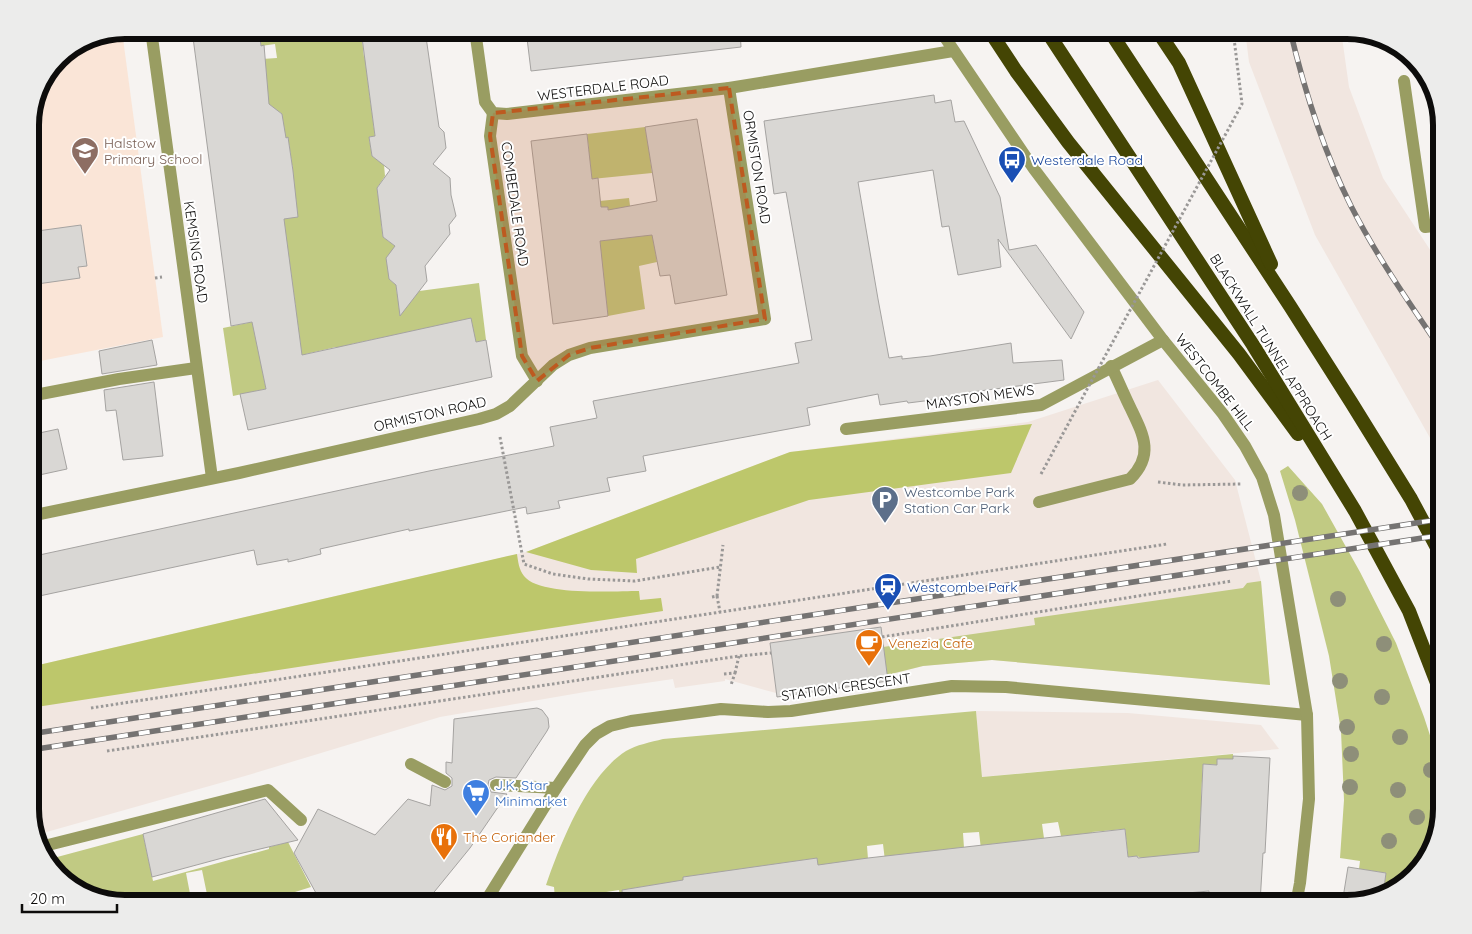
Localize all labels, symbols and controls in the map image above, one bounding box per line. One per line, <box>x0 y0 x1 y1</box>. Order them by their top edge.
street label: WESTERDALE ROAD <box>536 71 670 105</box>
street label: ORMISTON ROAD <box>739 109 775 225</box>
place label: Halstow Primary School <box>104 134 202 168</box>
school or university icon: Halstow Primary School <box>70 136 100 175</box>
street label: COMBEDALE ROAD <box>497 140 533 268</box>
bus stop icon: Westerdale Road <box>997 145 1027 184</box>
place label: Westerdale Road <box>1031 151 1143 169</box>
street label: KEMSING ROAD <box>180 200 212 304</box>
street label: BLACKWALL TUNNEL APPROACH <box>1206 250 1336 444</box>
street label: WESTCOMBE HILL <box>1171 330 1259 435</box>
street label: MAYSTON MEWS <box>925 380 1035 414</box>
street label: ORMISTON ROAD <box>372 392 488 436</box>
place label: Westcombe Park Station Car Park <box>904 483 1015 517</box>
parking icon: Westcombe Park Station Car Park <box>870 485 900 524</box>
station icon: Westcombe Park <box>873 572 903 611</box>
place label: Westcombe Park <box>907 578 1018 596</box>
cafe icon: Venezia Cafe <box>854 628 884 667</box>
place label: Venezia Cafe <box>888 634 973 652</box>
street label: STATION CRESCENT <box>780 669 912 705</box>
place label: J.K. Star Minimarket <box>495 776 567 810</box>
supermarket icon: J.K. Star Minimarket <box>461 778 491 817</box>
restaurant icon: The Coriander <box>429 822 459 861</box>
place label: The Coriander <box>463 828 556 846</box>
scale bar <box>22 882 118 914</box>
text: 20 m <box>30 889 65 908</box>

